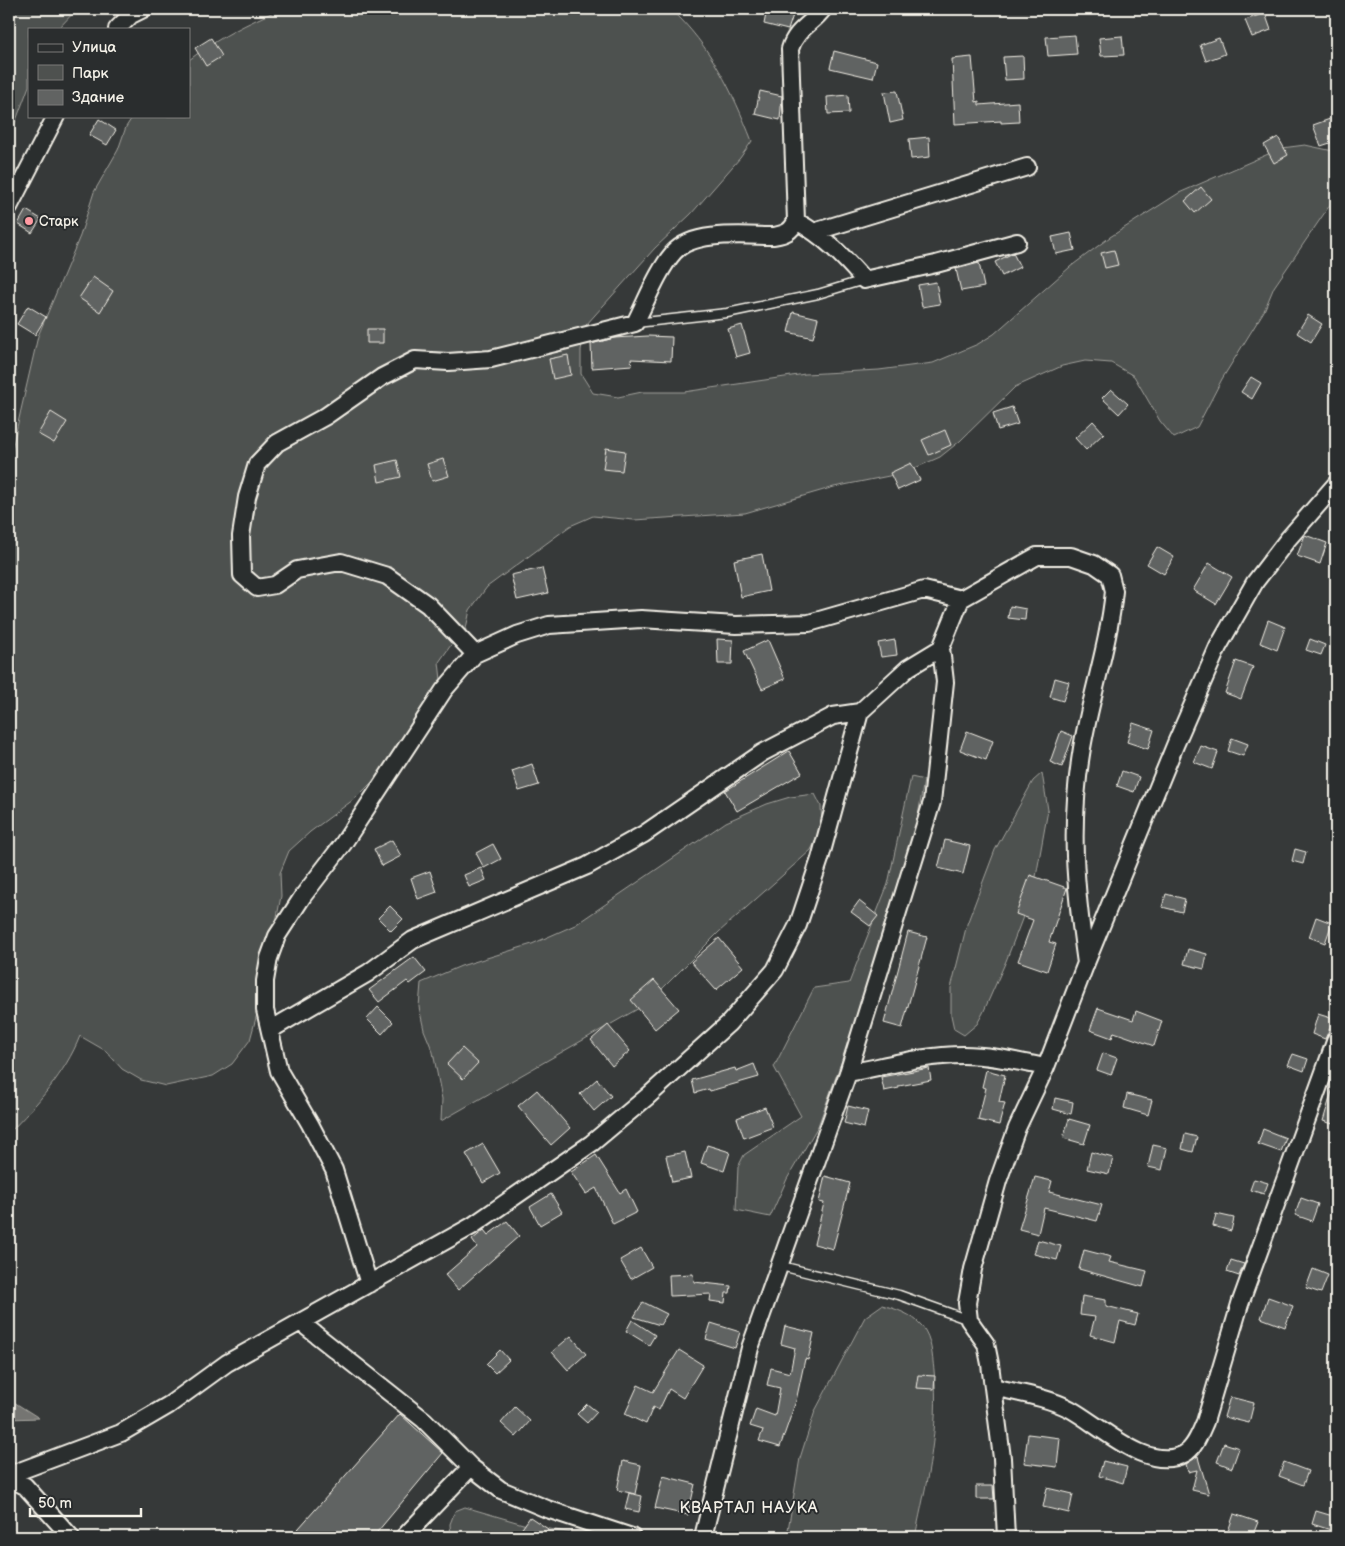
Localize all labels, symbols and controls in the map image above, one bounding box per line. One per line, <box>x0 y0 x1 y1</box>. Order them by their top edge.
legend <box>28 28 190 118</box>
text: Улица <box>72 38 117 57</box>
text: Парк <box>72 64 109 83</box>
text: Здание <box>72 88 124 107</box>
place label: Старк <box>39 213 79 230</box>
marker: Старк <box>23 215 35 227</box>
scale bar <box>30 1486 141 1518</box>
text: 50 m <box>38 1494 72 1513</box>
district label: КВАРТАЛ НАУКА <box>680 1499 818 1518</box>

